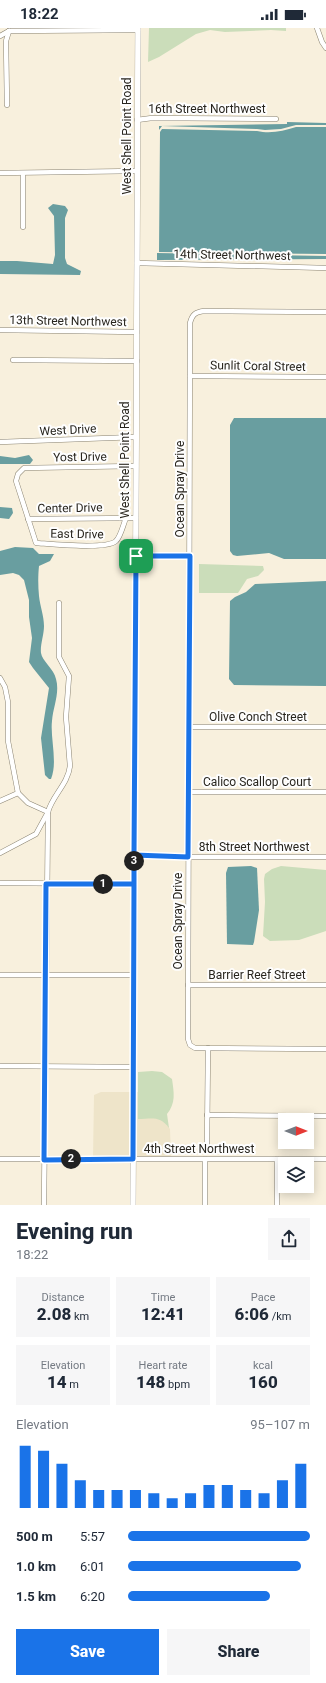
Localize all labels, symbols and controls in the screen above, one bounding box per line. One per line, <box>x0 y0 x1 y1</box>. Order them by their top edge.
text: 18:22 <box>20 5 59 23</box>
street label: West Shell Point Road <box>120 77 134 195</box>
street label: 16th Street Northwest <box>148 102 266 116</box>
street label: 14th Street Northwest <box>173 247 291 263</box>
street label: 13th Street Northwest <box>9 313 127 329</box>
street label: Sunlit Coral Street <box>210 358 306 374</box>
street label: West Shell Point Road <box>118 401 132 519</box>
street label: West Drive <box>39 422 97 438</box>
street label: Ocean Spray Drive <box>173 441 187 537</box>
street label: Yost Drive <box>53 450 107 464</box>
street label: Center Drive <box>37 500 103 516</box>
street label: East Drive <box>50 527 104 541</box>
pin <box>119 539 153 573</box>
icon: arrive <box>125 545 147 567</box>
street label: Olive Conch Street <box>209 710 307 724</box>
street label: Calico Scallop Court <box>203 775 311 789</box>
street label: 8th Street Northwest <box>199 840 309 854</box>
pin: 3 <box>124 851 144 871</box>
text: 3 <box>131 854 137 867</box>
street label: Ocean Spray Drive <box>171 873 185 969</box>
pin: 1 <box>93 874 113 894</box>
text: 1 <box>100 877 106 890</box>
street label: Barrier Reef Street <box>208 968 306 982</box>
north arrow <box>278 1113 314 1149</box>
map controls <box>278 1113 314 1193</box>
street label: 4th Street Northwest <box>144 1142 254 1156</box>
pin: 2 <box>61 1149 81 1169</box>
text: 2 <box>68 1152 74 1165</box>
button: layers <box>278 1157 314 1193</box>
button: share <box>268 1218 310 1260</box>
text: Evening run <box>16 1219 133 1244</box>
text: 18:22 <box>16 1247 48 1262</box>
text: Distance <box>42 1291 84 1304</box>
text: Time <box>151 1291 175 1304</box>
text: Pace <box>251 1291 275 1304</box>
text: 2.08 <box>37 1304 71 1324</box>
text: 12:41 <box>141 1304 185 1324</box>
text: 6:06 <box>235 1304 269 1324</box>
text: km <box>71 1310 89 1323</box>
text: /km <box>269 1310 291 1323</box>
text: Elevation <box>41 1359 85 1372</box>
text: Heart rate <box>139 1359 187 1372</box>
text: kcal <box>253 1359 273 1372</box>
text: 14 <box>47 1372 67 1392</box>
text: 148 <box>136 1372 165 1392</box>
text: 160 <box>248 1372 278 1392</box>
text: m <box>67 1378 79 1391</box>
text: bpm <box>165 1378 190 1391</box>
text: Elevation <box>16 1417 69 1432</box>
text: 95–107 m <box>250 1417 310 1432</box>
text: 500 m <box>16 1529 53 1544</box>
text: 5:57 <box>80 1529 105 1544</box>
text: 1.0 km <box>16 1559 56 1574</box>
text: 6:01 <box>80 1559 105 1574</box>
text: 1.5 km <box>16 1589 56 1604</box>
text: 6:20 <box>80 1589 105 1604</box>
button: Save <box>16 1629 159 1675</box>
button: Share <box>167 1629 310 1675</box>

